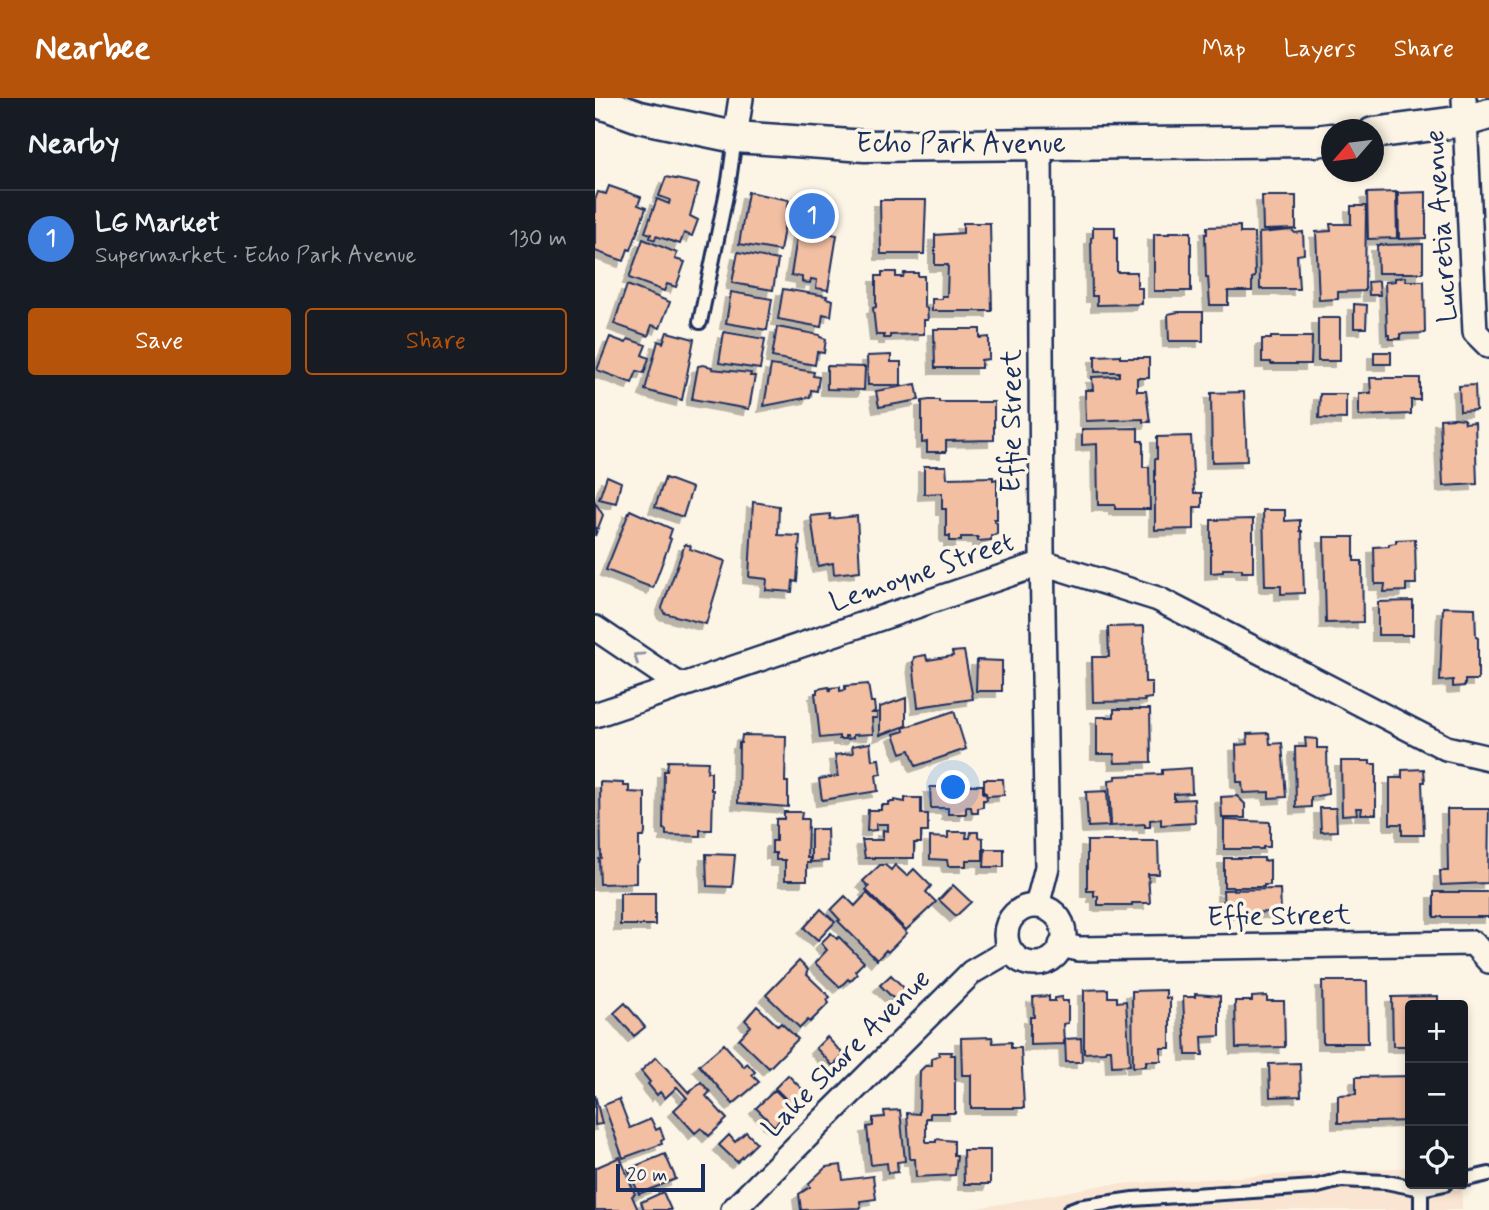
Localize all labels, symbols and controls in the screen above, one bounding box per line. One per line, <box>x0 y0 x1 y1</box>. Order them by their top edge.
text: Nearbee <box>35 27 150 71</box>
text: Map <box>1202 34 1246 65</box>
text: Layers <box>1284 34 1356 65</box>
text: Share <box>1394 34 1454 65</box>
north arrow <box>1321 119 1384 182</box>
text: Nearby <box>28 124 119 163</box>
street label: Echo Park Avenue <box>856 126 1066 163</box>
street label: Lucretia Avenue <box>1417 128 1467 324</box>
pin: 1 <box>789 190 835 242</box>
text: LG Market <box>95 207 220 241</box>
text: 1 <box>46 224 56 254</box>
text: 130 m <box>509 224 567 254</box>
text: Supermarket · Echo Park Avenue <box>95 241 416 271</box>
button: Save <box>28 308 291 375</box>
button: Share <box>305 308 567 375</box>
street label: Effie Street <box>994 349 1031 493</box>
street label: Lemoyne Street <box>825 524 1019 622</box>
one-way arrow <box>633 652 646 665</box>
your location <box>936 770 970 804</box>
street label: Effie Street <box>1207 897 1352 937</box>
street label: Lake Shore Avenue <box>755 962 939 1146</box>
map controls <box>1405 1000 1468 1189</box>
button: + <box>1405 1000 1468 1063</box>
button: − <box>1405 1063 1468 1126</box>
button: locate <box>1405 1126 1468 1189</box>
scale bar <box>616 1161 705 1193</box>
text: 20 m <box>627 1163 667 1188</box>

